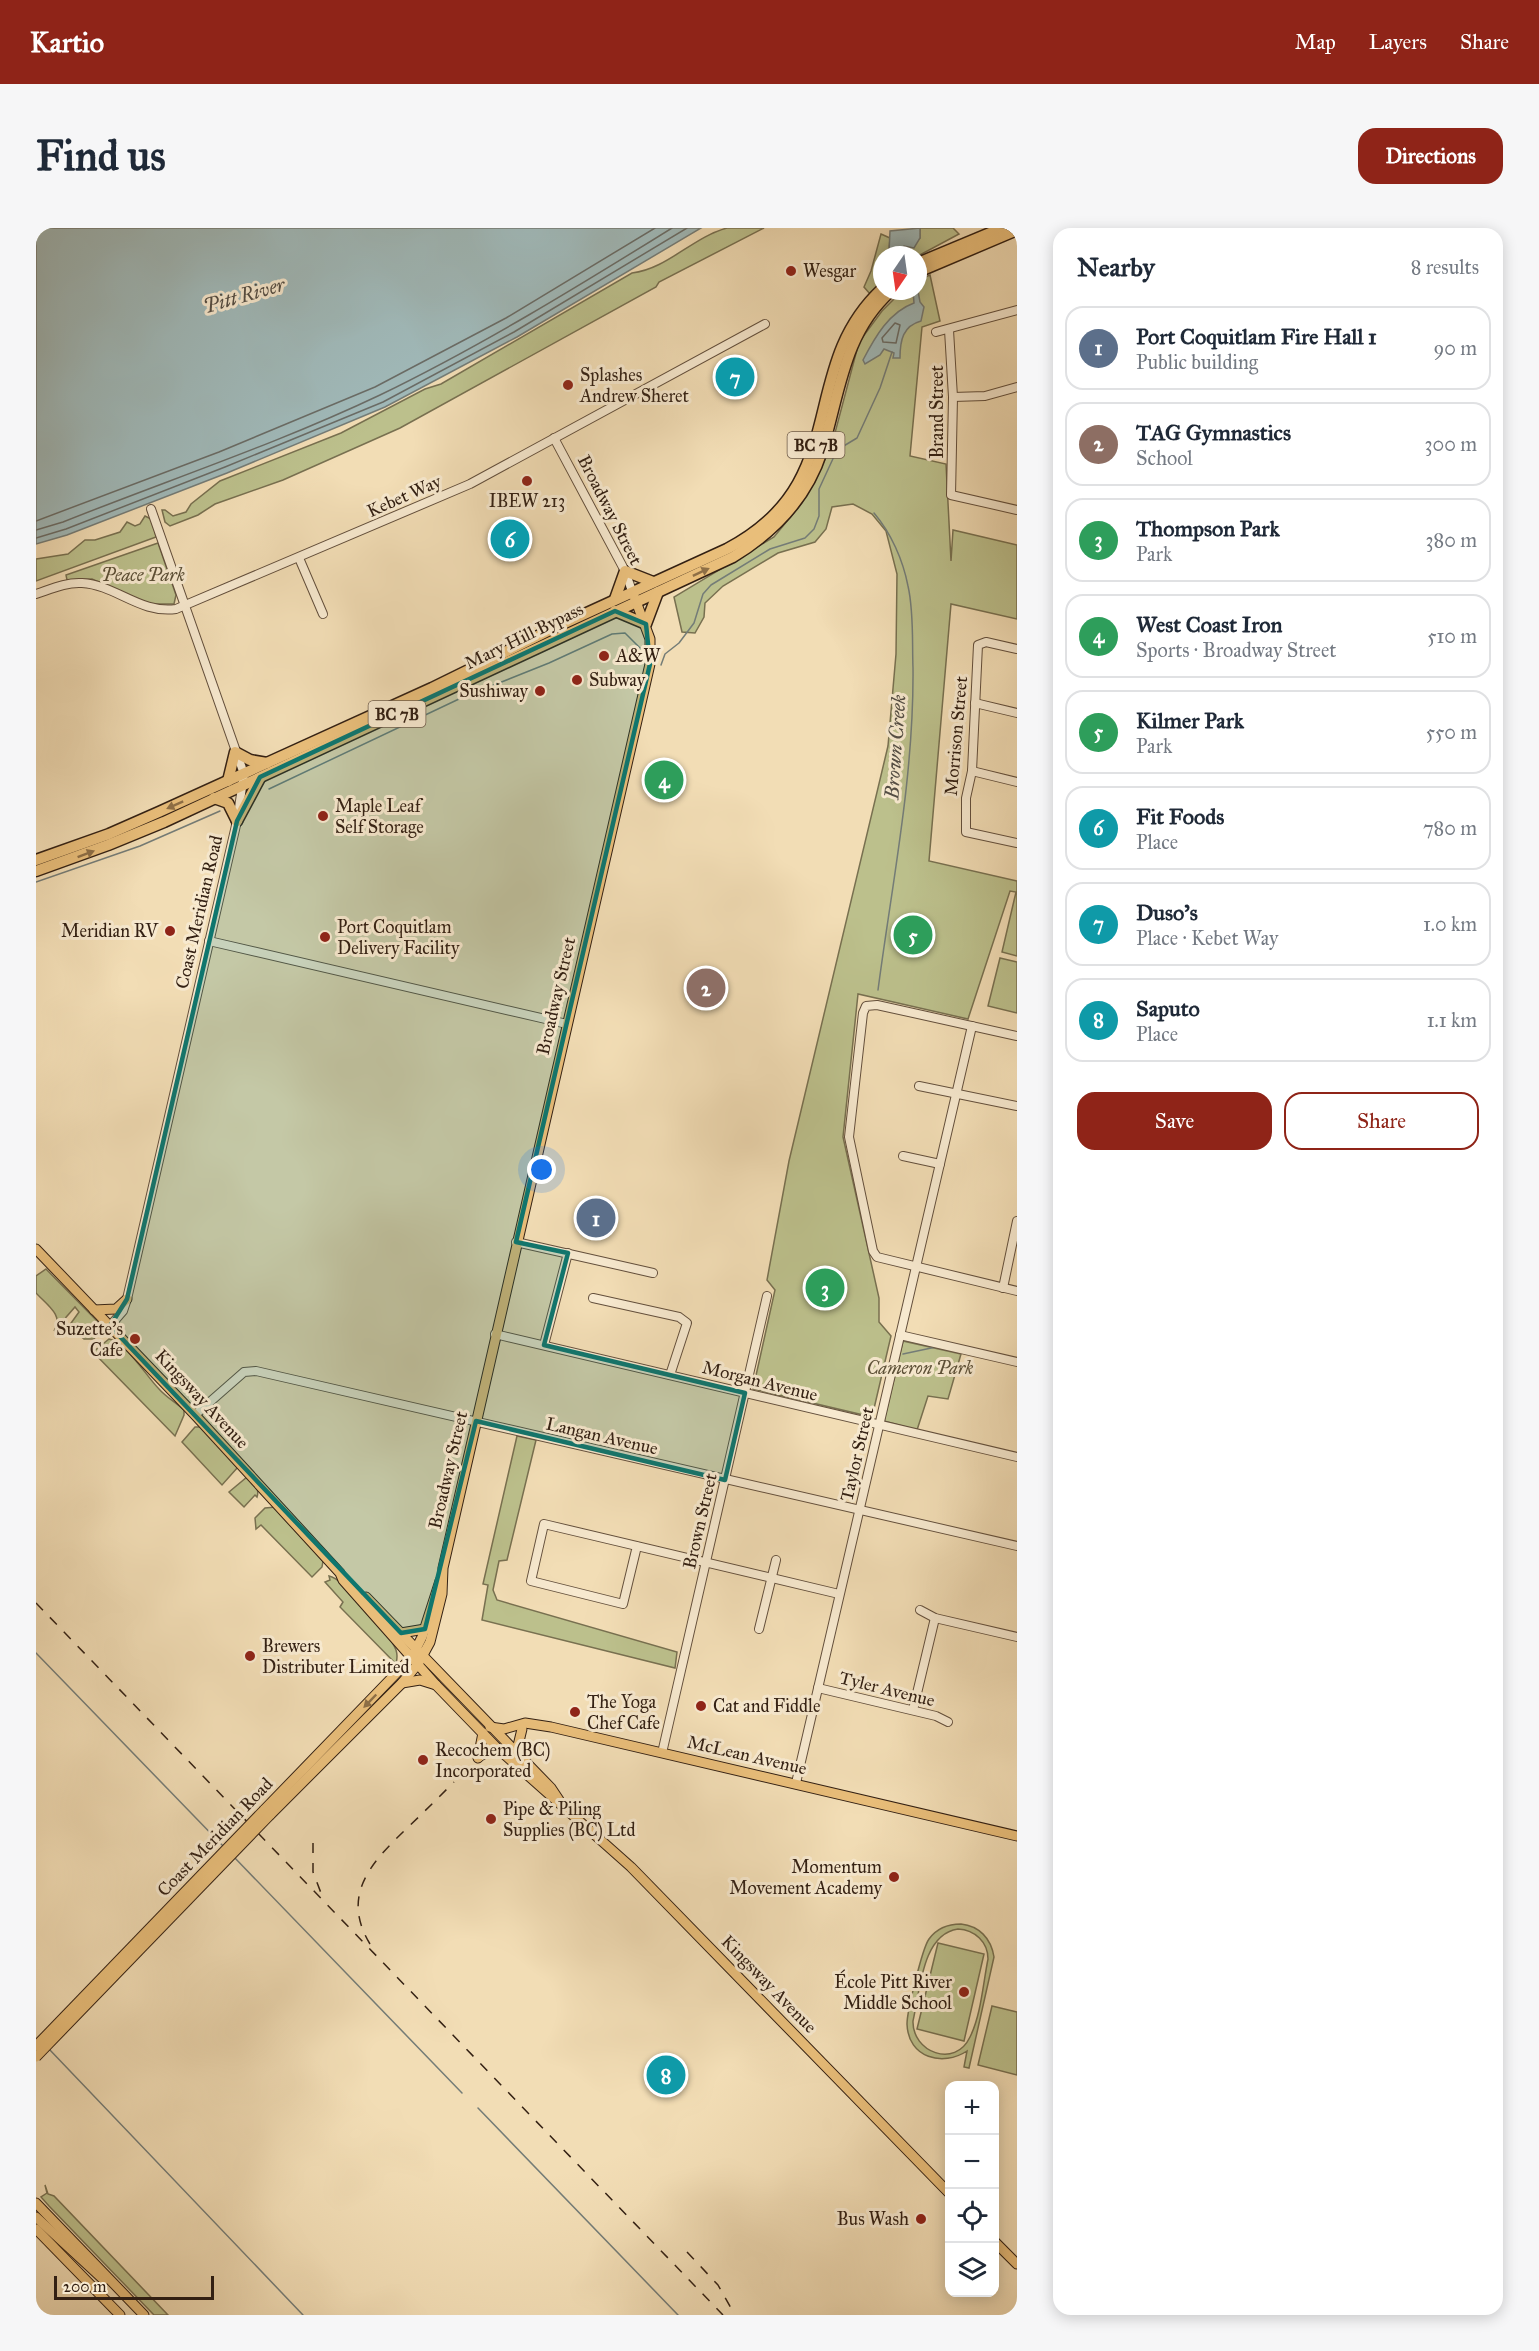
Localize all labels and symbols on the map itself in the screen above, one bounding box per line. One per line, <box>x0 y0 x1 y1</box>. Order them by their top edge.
north arrow <box>873 246 927 300</box>
place label: Wesgar <box>803 260 856 283</box>
marker: Wesgar <box>784 264 798 278</box>
water label: Pitt River <box>201 272 289 318</box>
pin: 7 <box>716 354 754 400</box>
place label: Splashes Andrew Sheret <box>579 364 690 407</box>
street label: Brand Street <box>926 365 948 459</box>
marker: Splashes Andrew Sheret <box>561 378 575 392</box>
road number: BC 7B <box>788 432 844 458</box>
street label: Broadway Street <box>573 451 647 569</box>
street label: Kebet Way <box>364 470 445 522</box>
marker: IBEW 213 <box>520 474 534 488</box>
place label: IBEW 213 <box>489 490 565 512</box>
pin: 6 <box>490 516 530 562</box>
park label: Peace Park <box>101 564 185 586</box>
one-way arrow <box>693 567 710 576</box>
street label: Mary Hill Bypass <box>461 598 587 674</box>
place label: A&W <box>615 645 661 667</box>
marker: A&W <box>597 649 611 663</box>
place label: Subway <box>589 669 646 691</box>
marker: Subway <box>570 673 584 687</box>
street label: Morrison Street <box>940 675 972 797</box>
place label: Sushiway <box>459 680 529 702</box>
marker: Sushiway <box>533 684 547 698</box>
water label: Brown Creek <box>879 694 911 801</box>
road number: BC 7B <box>368 701 425 727</box>
pin: 4 <box>644 758 684 802</box>
place label: Maple Leaf Self Storage <box>335 795 424 839</box>
one-way arrow <box>166 801 183 810</box>
marker: Maple Leaf Self Storage <box>316 809 330 823</box>
street label: Coast Meridian Road <box>171 833 227 991</box>
one-way arrow <box>77 848 95 858</box>
pin: 5 <box>894 912 932 958</box>
place label: Port Coquitlam Delivery Facility <box>337 916 460 959</box>
place label: Meridian RV <box>61 920 159 942</box>
marker: Meridian RV <box>163 924 177 938</box>
marker: Port Coquitlam Delivery Facility <box>318 930 332 944</box>
street label: Broadway Street <box>532 934 580 1057</box>
pin: 2 <box>686 966 726 1011</box>
your location <box>527 1155 556 1184</box>
pin: 1 <box>576 1196 616 1240</box>
pin: 3 <box>806 1266 844 1310</box>
place label: Suzette's Cafe <box>56 1318 123 1361</box>
marker: Suzette's Cafe <box>128 1332 142 1346</box>
street label: Kingsway Avenue <box>150 1345 254 1454</box>
street label: Morgan Avenue <box>700 1356 820 1407</box>
park label: Cameron Park <box>867 1357 973 1379</box>
street label: Taylor Street <box>835 1404 879 1503</box>
street label: Broadway Street <box>424 1408 472 1531</box>
street label: Langan Avenue <box>544 1412 660 1461</box>
street label: Brown Street <box>678 1470 722 1571</box>
place label: Brewers Distributer Limited <box>262 1635 410 1678</box>
marker: Brewers Distributer Limited <box>243 1649 257 1663</box>
street label: Tyler Avenue <box>837 1667 937 1711</box>
place label: The Yoga Chef Cafe <box>587 1691 660 1734</box>
one-way arrow <box>364 1694 378 1708</box>
place label: Cat and Fiddle <box>713 1695 820 1717</box>
marker: Cat and Fiddle <box>694 1699 708 1713</box>
marker: The Yoga Chef Cafe <box>568 1705 582 1719</box>
street label: McLean Avenue <box>685 1731 809 1779</box>
place label: Recochem (BC) Incorporated <box>435 1739 550 1782</box>
marker: Recochem (BC) Incorporated <box>416 1753 430 1767</box>
street label: Coast Meridian Road <box>153 1773 277 1901</box>
place label: Pipe & Piling Supplies (BC) Ltd <box>503 1798 636 1842</box>
marker: Pipe & Piling Supplies (BC) Ltd <box>484 1812 498 1826</box>
place label: Momentum Movement Academy <box>729 1856 883 1899</box>
marker: Momentum Movement Academy <box>887 1870 901 1884</box>
street label: Kingsway Avenue <box>716 1930 821 2038</box>
place label: École Pitt River Middle School <box>834 1969 952 2014</box>
marker: École Pitt River Middle School <box>957 1985 971 1999</box>
pin: 8 <box>646 2052 686 2098</box>
place label: Bus Wash <box>837 2208 909 2230</box>
marker: Bus Wash <box>914 2212 928 2226</box>
scale bar <box>54 2273 214 2300</box>

